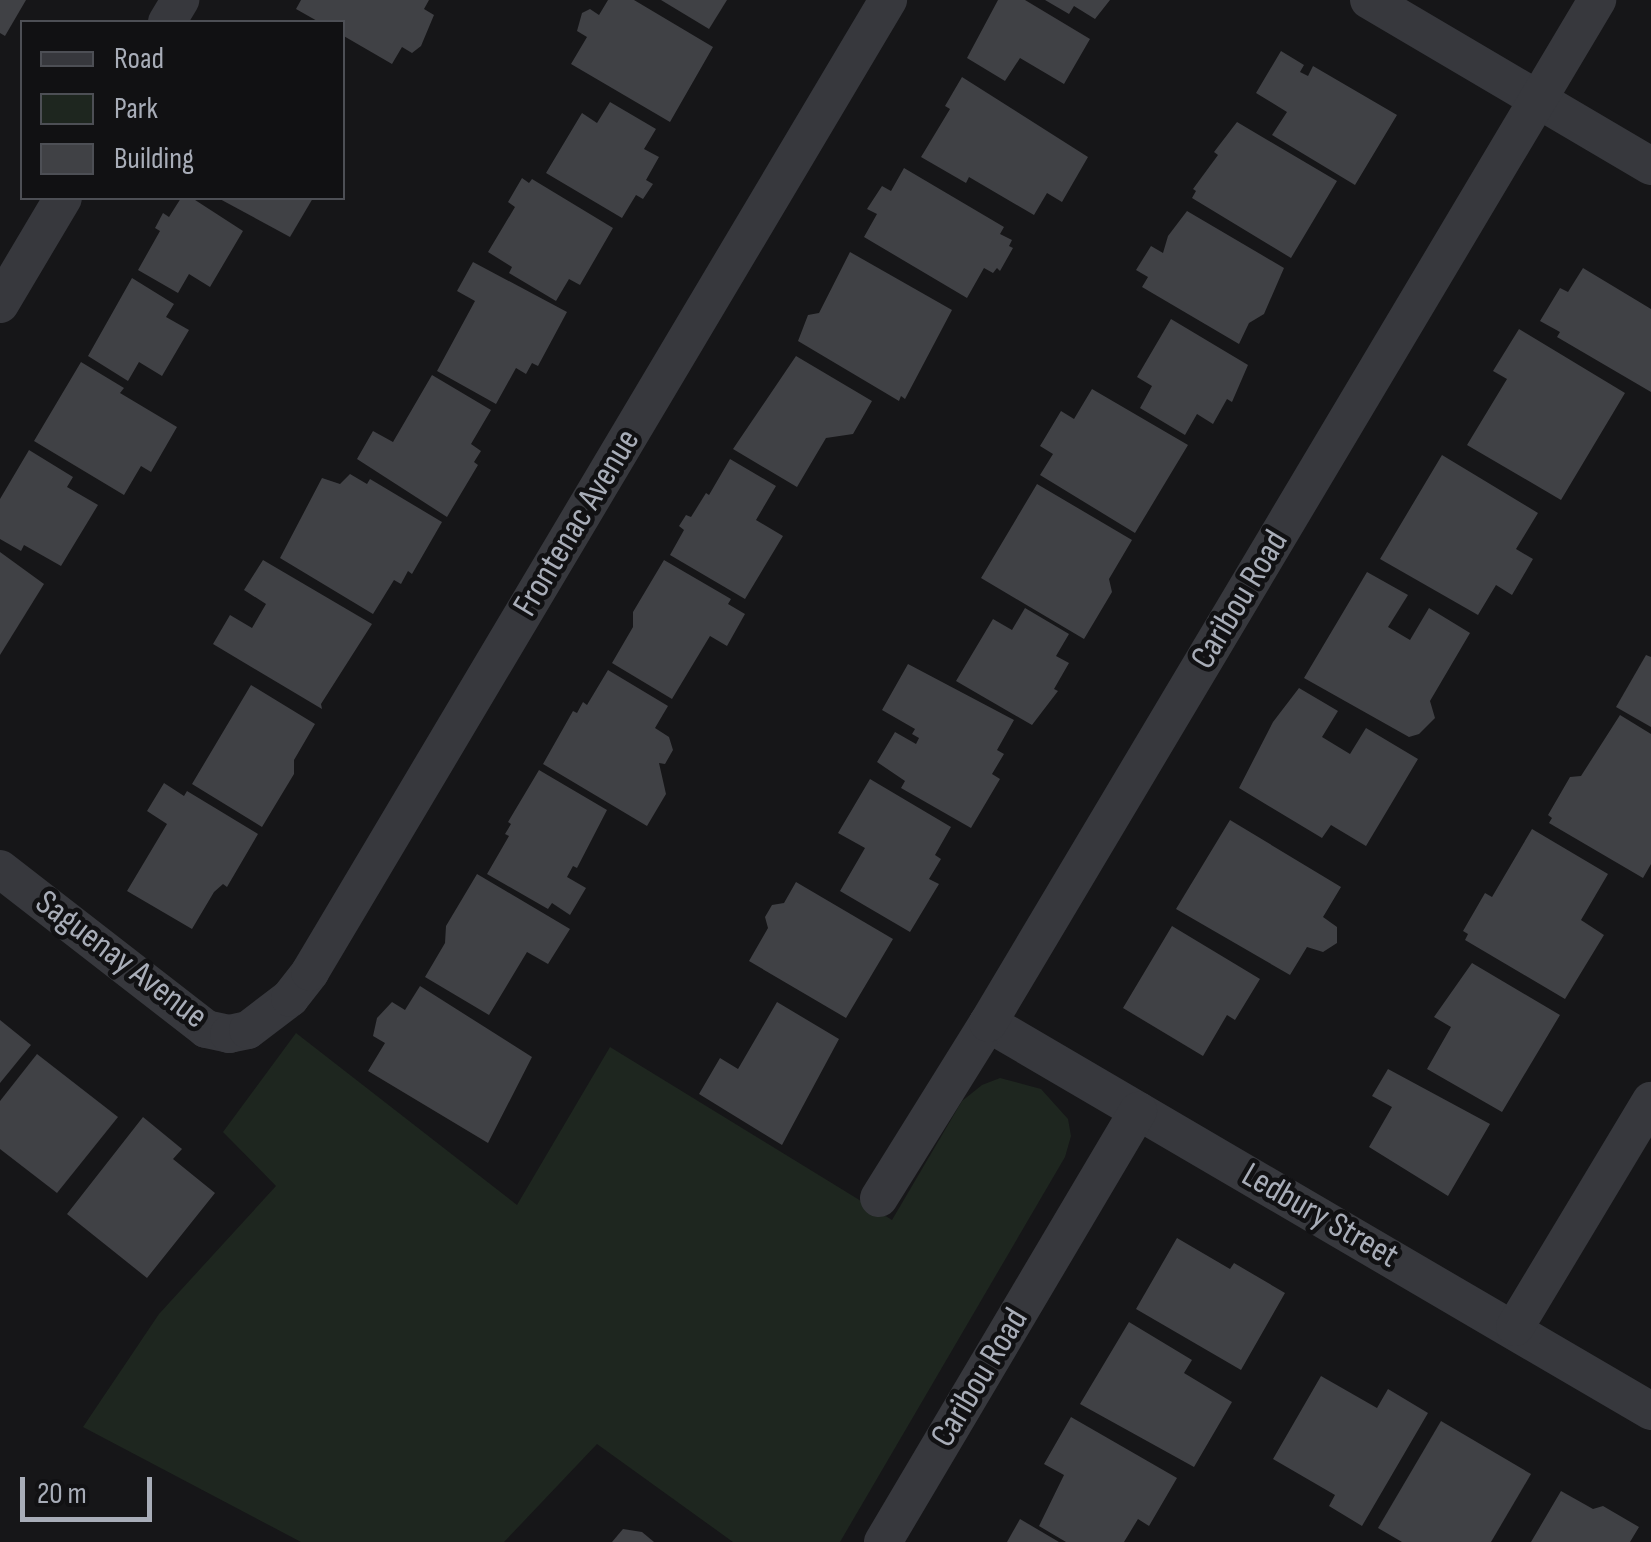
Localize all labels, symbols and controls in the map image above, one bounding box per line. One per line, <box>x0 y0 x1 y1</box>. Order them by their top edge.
legend <box>20 20 345 200</box>
text: Road <box>114 41 164 77</box>
text: Park <box>114 91 158 127</box>
text: Building <box>114 141 194 177</box>
street label: Frontenac Avenue <box>505 422 649 624</box>
street label: Caribou Road <box>1182 523 1298 677</box>
street label: Saguenay Avenue <box>27 882 215 1038</box>
street label: Ledbury Street <box>1234 1154 1406 1278</box>
street label: Caribou Road <box>922 1301 1038 1455</box>
scale bar <box>25 1457 158 1519</box>
text: 20 m <box>37 1476 87 1512</box>

